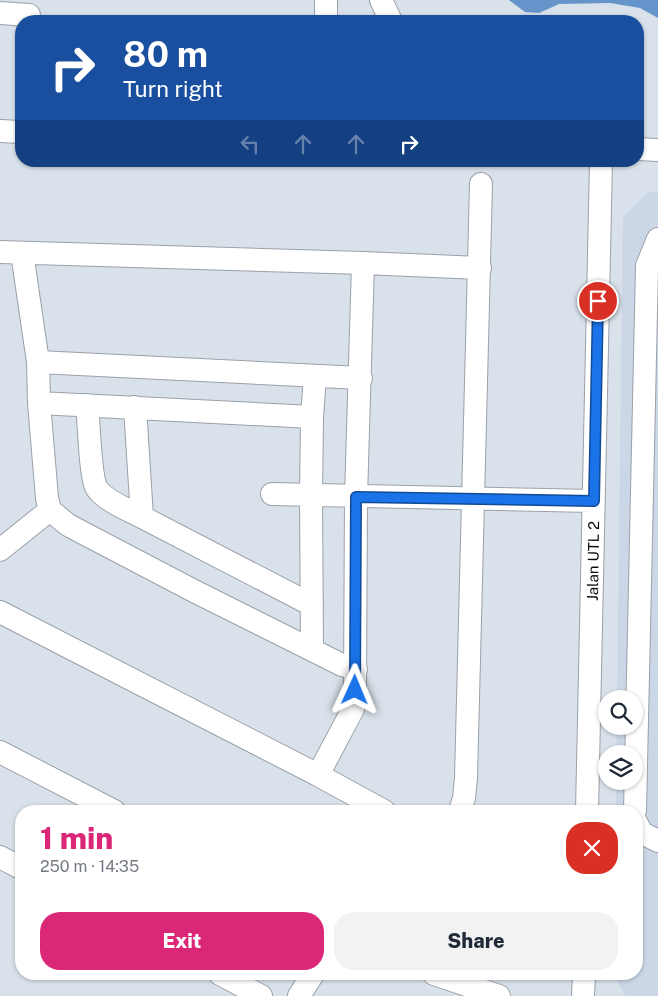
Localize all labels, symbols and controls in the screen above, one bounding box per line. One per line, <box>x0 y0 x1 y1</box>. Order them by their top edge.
text: 80 m <box>123 34 208 75</box>
icon: right <box>40 35 105 100</box>
text: Turn right <box>123 76 223 102</box>
icon: left <box>236 130 264 158</box>
icon: ahead <box>289 130 317 158</box>
icon: ahead <box>342 130 370 158</box>
icon: right <box>395 130 423 158</box>
pin <box>577 280 619 322</box>
icon: arrive <box>584 287 612 315</box>
street label: Jalan UTL 2 <box>584 521 602 601</box>
position arrow <box>328 663 380 715</box>
map controls <box>598 690 643 790</box>
button: search <box>598 690 643 735</box>
button: layers <box>598 745 643 790</box>
text: 1 min <box>40 820 113 856</box>
button: close <box>566 822 618 874</box>
text: 250 m · 14:35 <box>40 857 139 876</box>
button: Exit <box>40 912 324 970</box>
button: Share <box>334 912 618 970</box>

